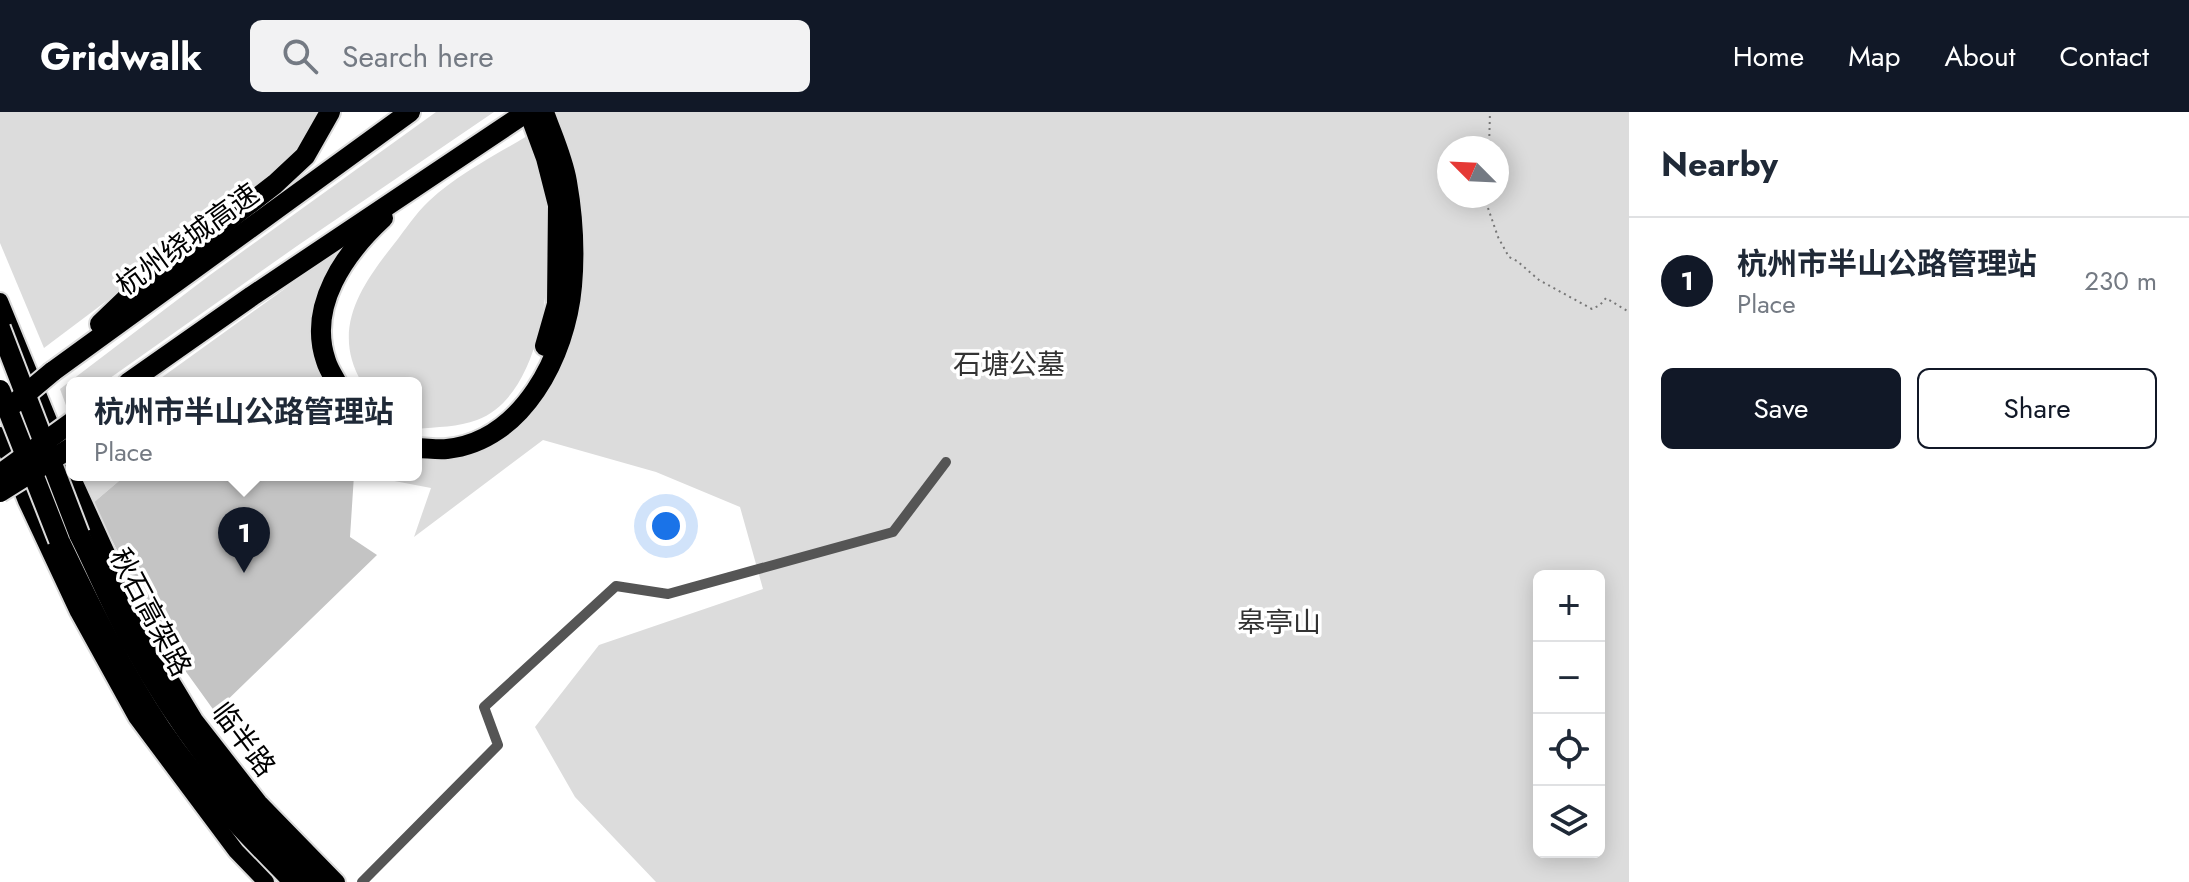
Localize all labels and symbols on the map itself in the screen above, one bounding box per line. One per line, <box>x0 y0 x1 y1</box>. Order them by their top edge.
north arrow <box>1437 136 1509 208</box>
street label: 杭州绕城高速 <box>107 173 267 305</box>
park label: 石塘公墓 <box>953 344 1065 385</box>
your location <box>646 506 686 546</box>
pin: 1 <box>218 507 270 573</box>
street label: 秋石高架路 <box>100 541 202 684</box>
park label: 皋亭山 <box>1237 602 1321 643</box>
street label: 临半路 <box>202 693 285 785</box>

